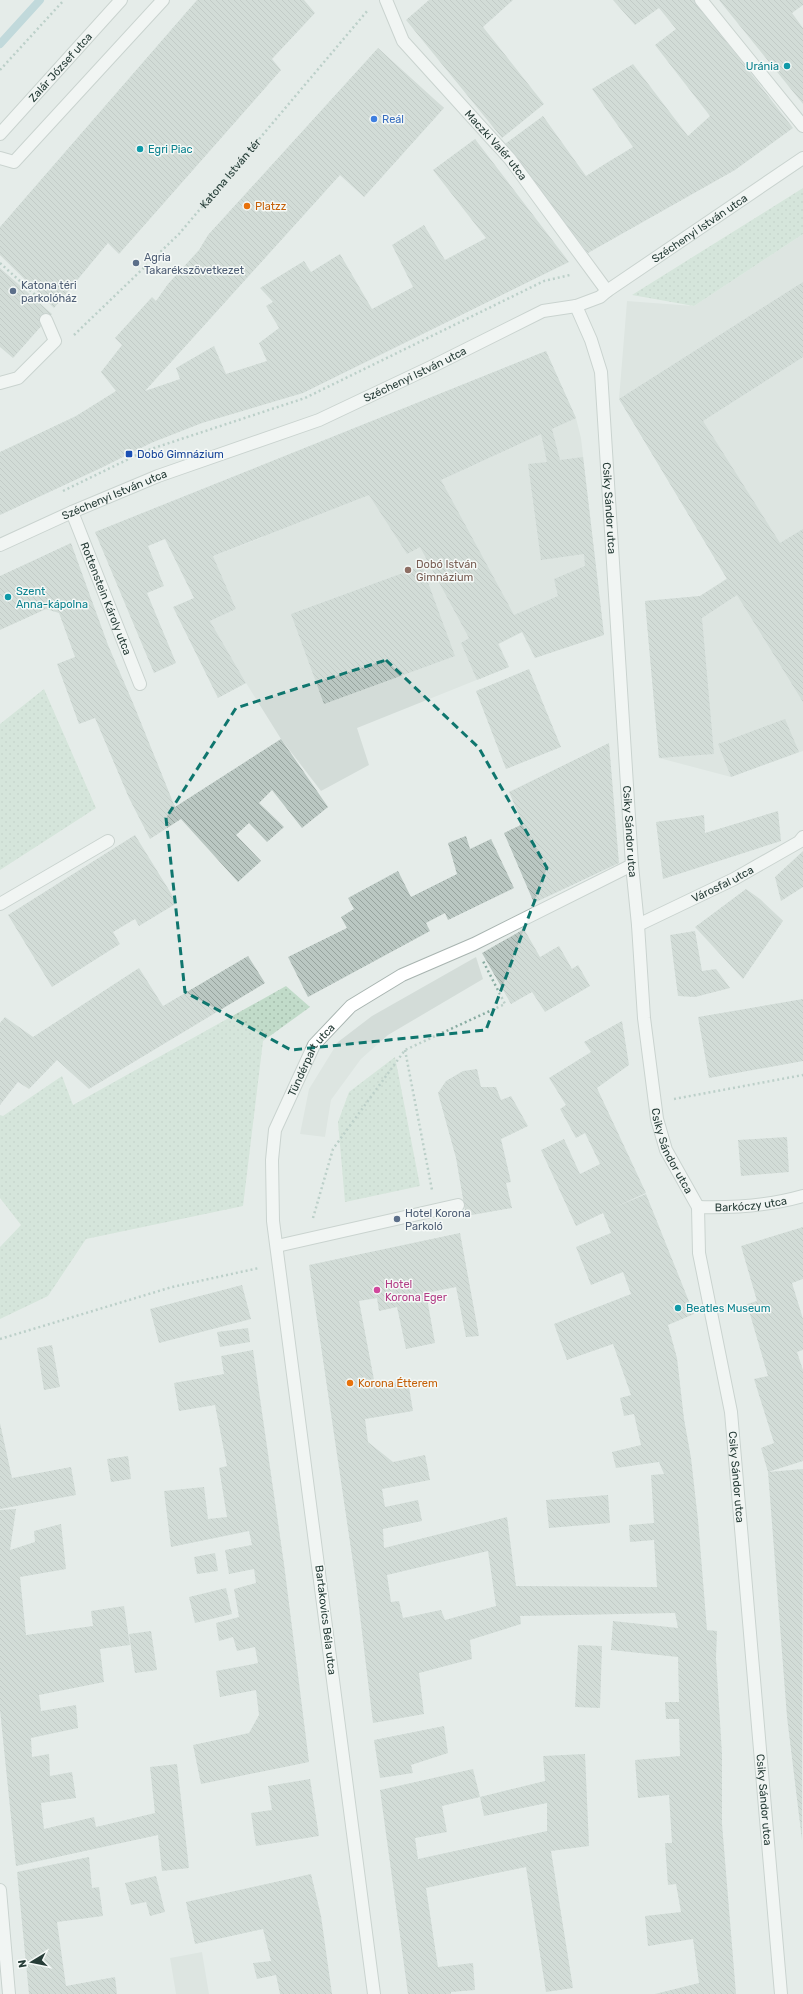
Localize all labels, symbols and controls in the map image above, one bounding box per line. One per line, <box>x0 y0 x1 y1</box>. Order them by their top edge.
street label: Zalár József utca <box>26 30 95 105</box>
place label: Uránia <box>746 60 779 73</box>
marker: Uránia <box>782 61 792 71</box>
street label: Maczki Valér utca <box>462 108 529 183</box>
place label: Reál <box>382 113 404 126</box>
marker: Reál <box>369 114 379 124</box>
street label: Katona István tér <box>197 136 264 211</box>
place label: Egri Piac <box>148 143 193 156</box>
marker: Egri Piac <box>135 144 145 154</box>
street label: Széchenyi István utca <box>649 192 750 266</box>
place label: Platzz <box>255 200 287 213</box>
marker: Platzz <box>242 201 252 211</box>
place label: Agria Takarékszövetkezet <box>144 251 245 277</box>
marker: Agria Takarékszövetkezet <box>131 258 141 268</box>
place label: Katona téri parkolóház <box>21 279 77 305</box>
marker: Katona téri parkolóház <box>8 286 18 296</box>
street label: Széchenyi István utca <box>361 344 469 405</box>
place label: Dobó Gimnázium <box>137 448 224 461</box>
marker: Dobó Gimnázium <box>124 449 134 459</box>
street label: Csiky Sándor utca <box>600 462 618 554</box>
street label: Széchenyi István utca <box>60 467 169 523</box>
street label: Rottenstein Károly utca <box>78 540 134 657</box>
place label: Dobó István Gimnázium <box>416 558 477 584</box>
marker: Dobó István Gimnázium <box>403 565 413 575</box>
place label: Szent Anna-kápolna <box>16 585 88 611</box>
marker: Szent Anna-kápolna <box>3 592 13 602</box>
street label: Csiky Sándor utca <box>620 785 639 878</box>
street label: Városfal utca <box>690 863 756 905</box>
street label: Tündérpart utca <box>285 1021 338 1098</box>
street label: Csiky Sándor utca <box>649 1107 695 1196</box>
street label: Barkóczy utca <box>715 1194 788 1214</box>
place label: Hotel Korona Parkoló <box>405 1207 471 1233</box>
marker: Hotel Korona Parkoló <box>392 1214 402 1224</box>
place label: Hotel Korona Eger <box>385 1278 448 1304</box>
marker: Hotel Korona Eger <box>372 1285 382 1295</box>
place label: Beatles Museum <box>686 1302 771 1315</box>
marker: Beatles Museum <box>673 1303 683 1313</box>
place label: Korona Étterem <box>358 1377 438 1390</box>
marker: Korona Étterem <box>345 1378 355 1388</box>
street label: Csiky Sándor utca <box>726 1431 746 1523</box>
street label: Bartakovics Béla utca <box>312 1564 339 1676</box>
street label: Csiky Sándor utca <box>753 1753 774 1846</box>
north arrow <box>12 1942 52 1982</box>
text: N <box>16 1959 30 1969</box>

